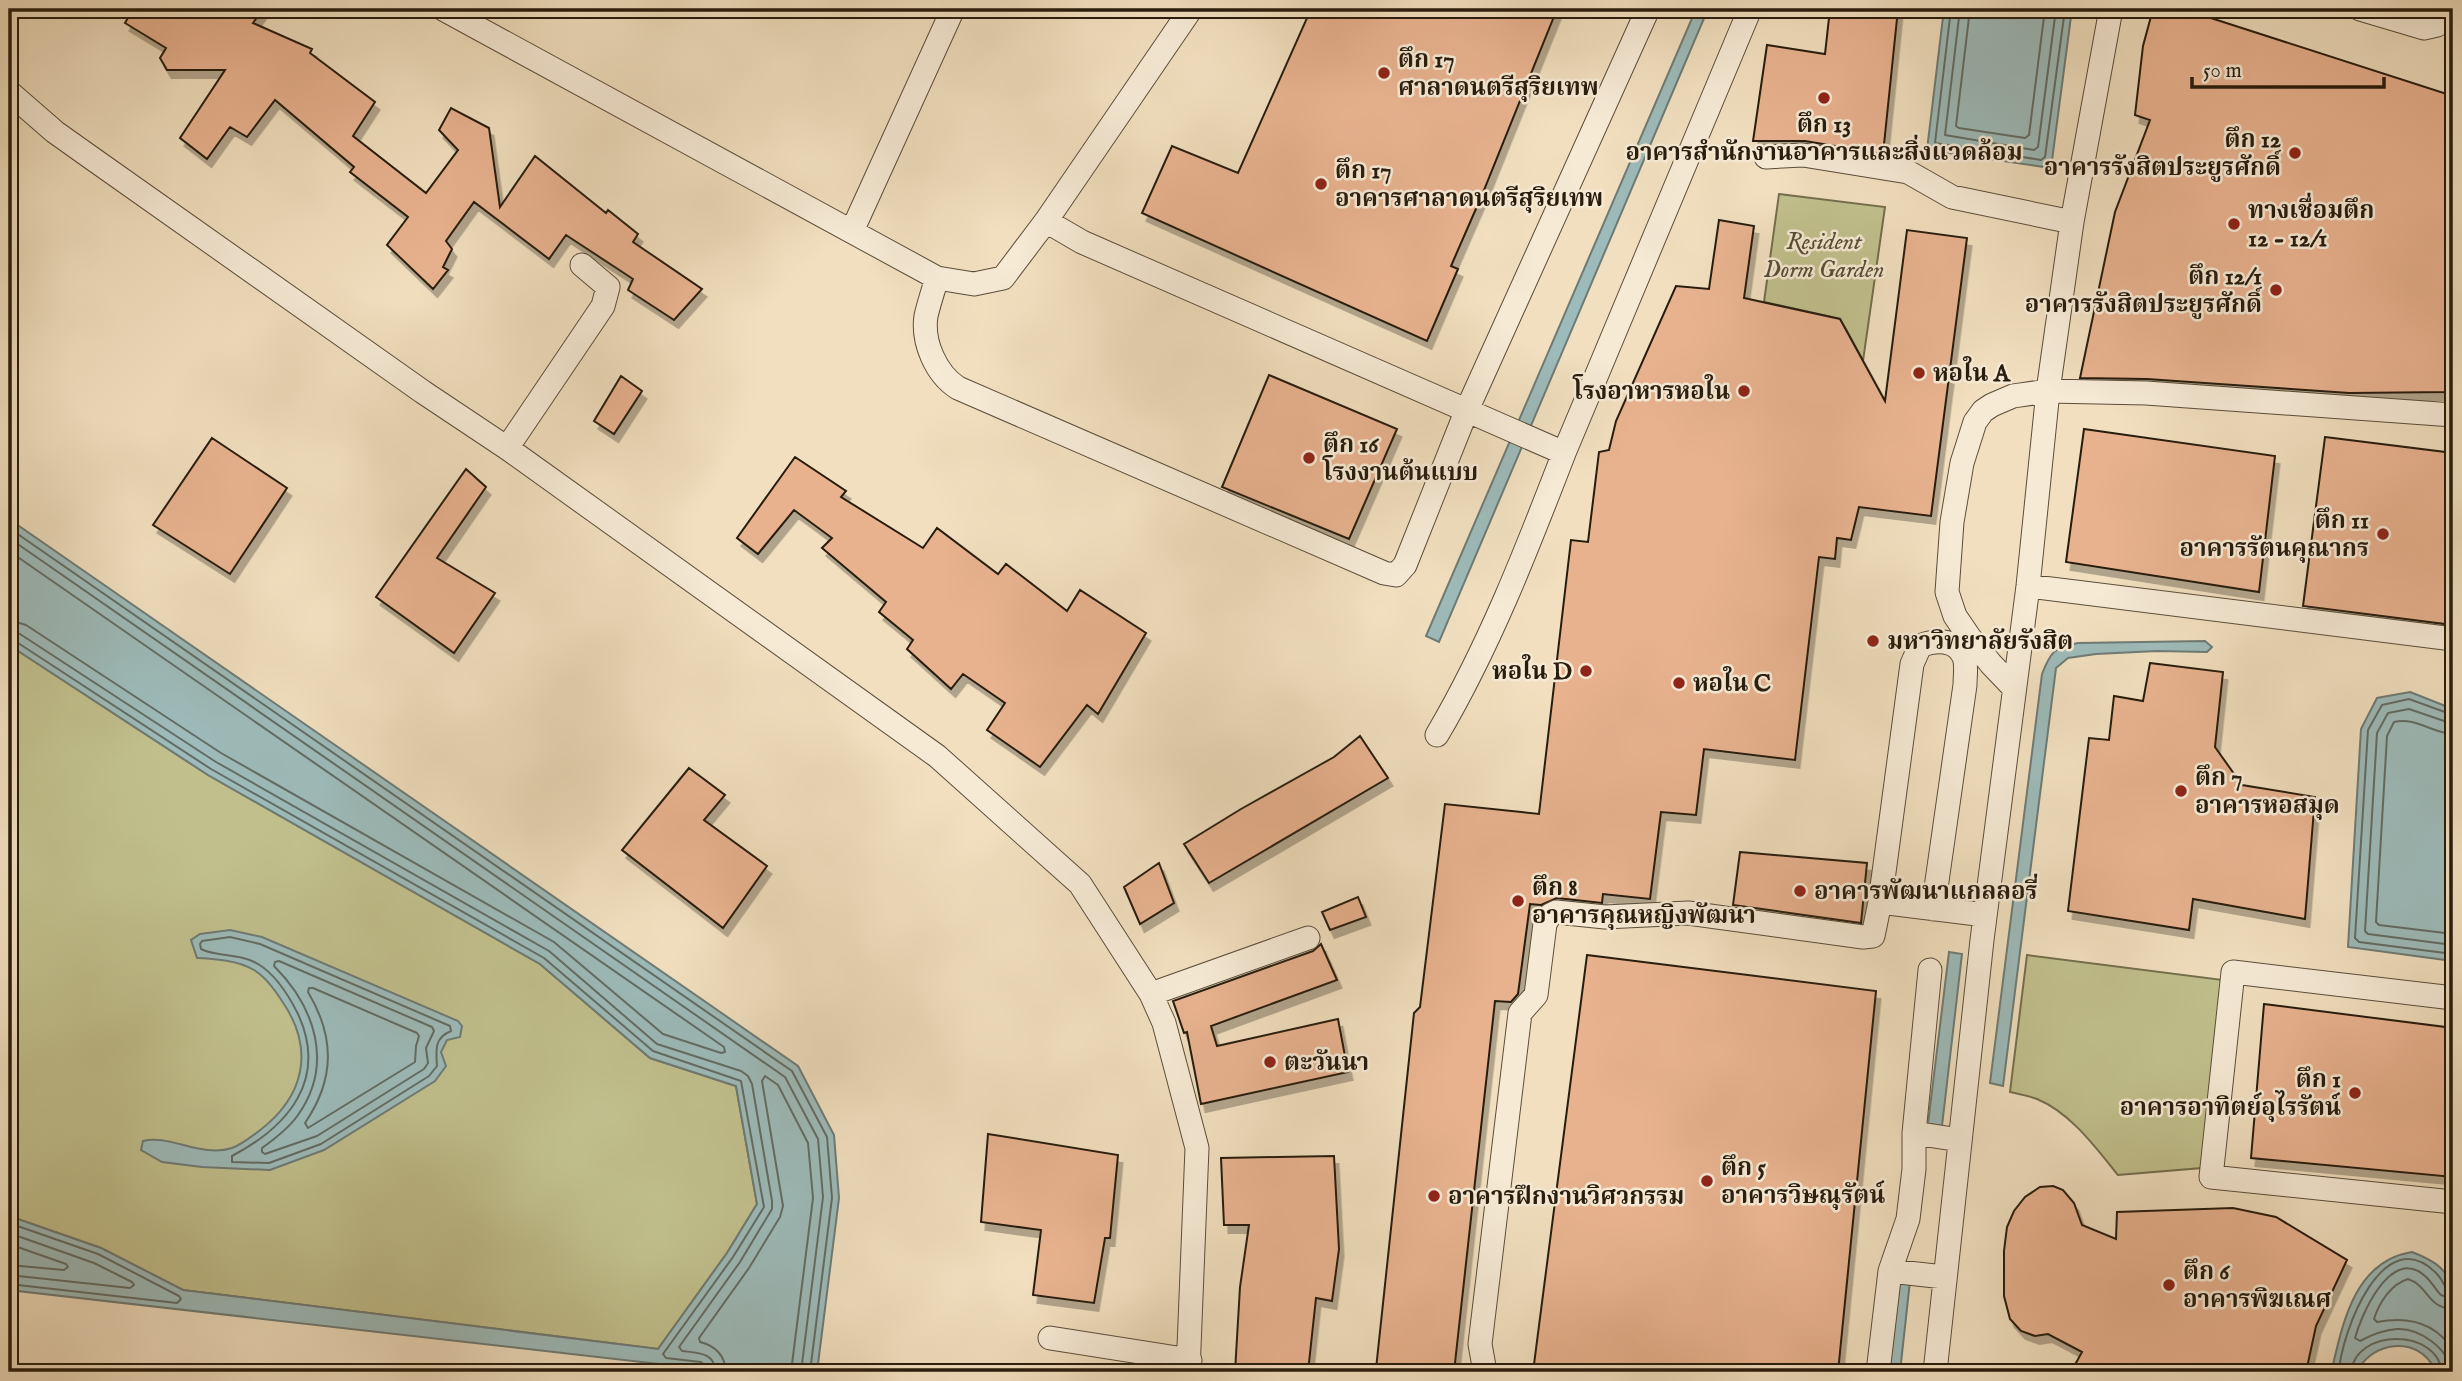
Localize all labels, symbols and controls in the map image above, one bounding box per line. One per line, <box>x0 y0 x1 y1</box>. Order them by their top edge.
place label: ตึก 17 ศาลาดนตรีสุริยเทพ <box>1398 45 1599 104</box>
scale bar <box>2192 46 2385 90</box>
text: 50 m <box>2203 58 2242 85</box>
marker: ตึก 17 ศาลาดนตรีสุริยเทพ <box>1376 65 1392 81</box>
marker: ตึก 13 อาคารสำนักงานอาคารและสิ่งแวดล้อม <box>1816 90 1832 106</box>
place label: ตึก 13 อาคารสำนักงานอาคารและสิ่งแวดล้อม <box>1625 110 2023 169</box>
place label: ตึก 12 อาคารรังสิตประยูรศักดิ์ <box>2044 125 2282 184</box>
marker: ตึก 12 อาคารรังสิตประยูรศักดิ์ <box>2287 145 2303 161</box>
place label: ตึก 17 อาคารศาลาดนตรีสุริยเทพ <box>1335 156 1603 215</box>
marker: ตึก 17 อาคารศาลาดนตรีสุริยเทพ <box>1313 176 1329 192</box>
place label: ทางเชื่อมตึก 12 - 12/1 <box>2248 192 2374 255</box>
marker: ทางเชื่อมตึก 12 - 12/1 <box>2226 216 2242 232</box>
park label: Resident Dorm Garden <box>1764 227 1885 286</box>
place label: ตึก 12/1 อาคารรังสิตประยูรศักดิ์ <box>2025 262 2263 321</box>
marker: ตึก 12/1 อาคารรังสิตประยูรศักดิ์ <box>2268 282 2284 298</box>
place label: หอใน A <box>1933 356 2012 390</box>
marker: หอใน A <box>1911 365 1927 381</box>
place label: โรงอาหารหอใน <box>1572 374 1730 408</box>
marker: โรงอาหารหอใน <box>1736 383 1752 399</box>
place label: ตึก 16 โรงงานต้นแบบ <box>1322 430 1478 489</box>
marker: ตึก 16 โรงงานต้นแบบ <box>1301 450 1317 466</box>
place label: ตึก 11 อาคารรัตนคุณากร <box>2179 506 2369 565</box>
marker: ตึก 11 อาคารรัตนคุณากร <box>2375 526 2391 542</box>
place label: มหาวิทยาลัยรังสิต <box>1887 627 2073 658</box>
marker: มหาวิทยาลัยรังสิต <box>1865 633 1881 649</box>
place label: หอใน D <box>1492 654 1572 688</box>
marker: หอใน D <box>1578 663 1594 679</box>
place label: หอใน C <box>1693 666 1771 700</box>
marker: หอใน C <box>1671 675 1687 691</box>
place label: ตึก 7 อาคารหอสมุด <box>2195 763 2340 822</box>
marker: ตึก 7 อาคารหอสมุด <box>2173 783 2189 799</box>
place label: ตึก 8 อาคารคุณหญิงพัฒนา <box>1532 873 1756 932</box>
place label: อาคารพัฒนาแกลลอรี่ <box>1814 873 2038 908</box>
marker: อาคารพัฒนาแกลลอรี่ <box>1792 883 1808 899</box>
marker: ตึก 8 อาคารคุณหญิงพัฒนา <box>1510 893 1526 909</box>
place label: ตะวันนา <box>1284 1048 1369 1079</box>
marker: ตะวันนา <box>1262 1054 1278 1070</box>
place label: ตึก 1 อาคารอาทิตย์อุไรรัตน์ <box>2120 1065 2341 1124</box>
marker: ตึก 1 อาคารอาทิตย์อุไรรัตน์ <box>2347 1085 2363 1101</box>
place label: ตึก 5 อาคารวิษณุรัตน์ <box>1721 1153 1885 1212</box>
marker: ตึก 5 อาคารวิษณุรัตน์ <box>1699 1173 1715 1189</box>
place label: อาคารฝึกงานวิศวกรรม <box>1448 1182 1684 1213</box>
marker: อาคารฝึกงานวิศวกรรม <box>1426 1188 1442 1204</box>
place label: ตึก 6 อาคารพิฆเณศ <box>2183 1257 2331 1316</box>
marker: ตึก 6 อาคารพิฆเณศ <box>2161 1277 2177 1293</box>

